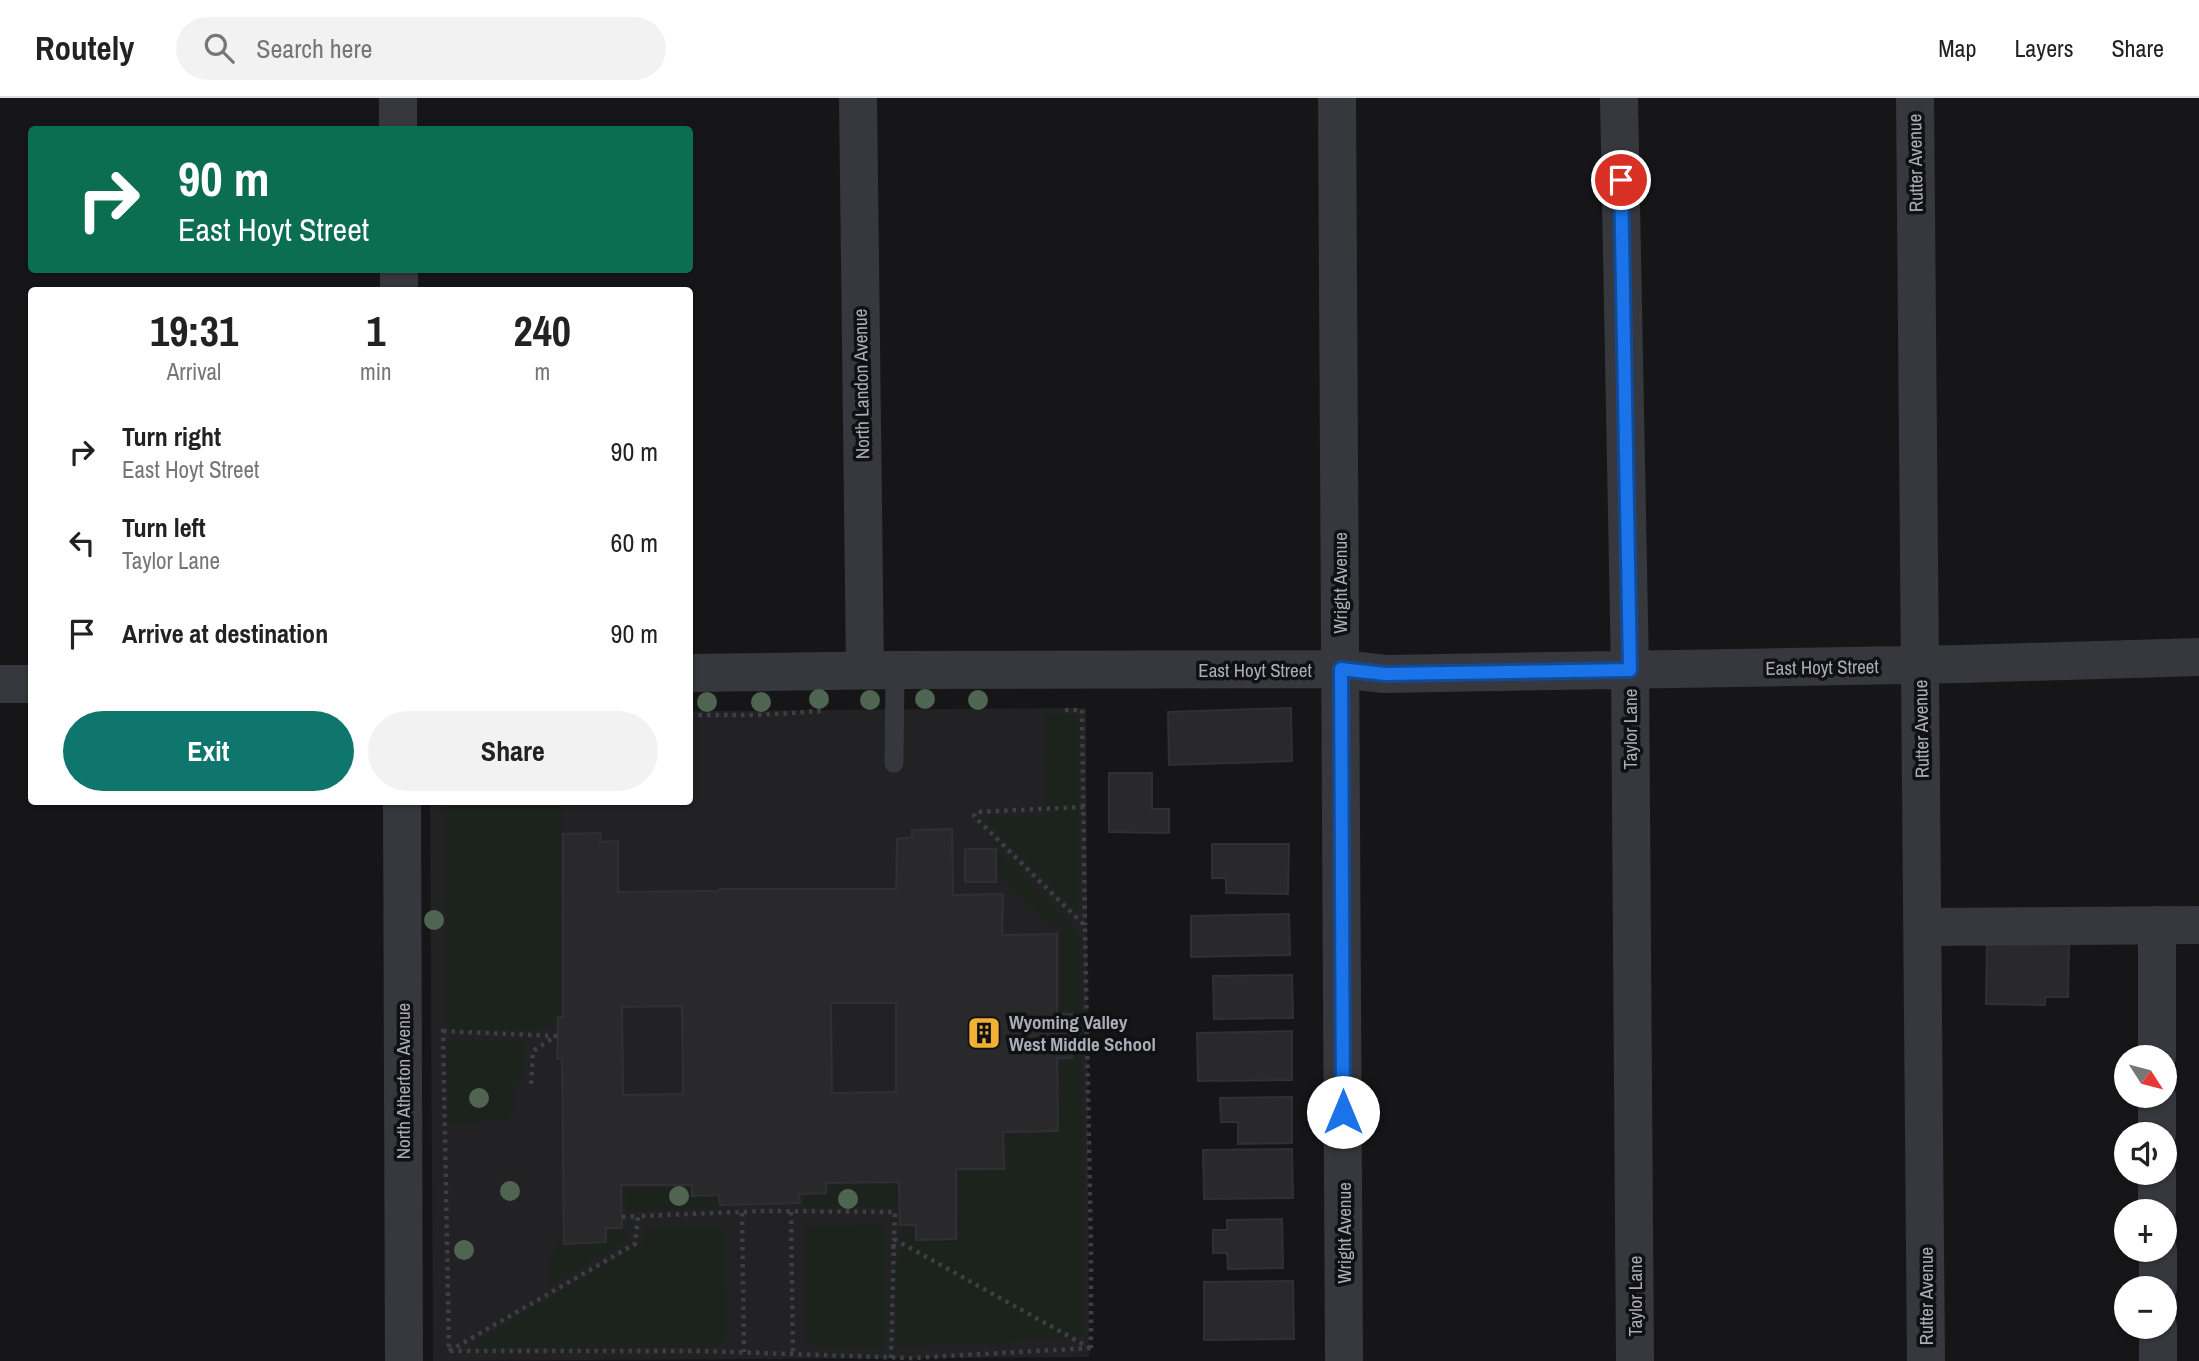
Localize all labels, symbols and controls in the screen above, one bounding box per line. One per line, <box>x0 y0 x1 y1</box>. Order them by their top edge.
search box <box>176 17 666 80</box>
text: Routely <box>35 26 134 70</box>
icon: search <box>200 29 238 67</box>
text: Search here <box>256 31 372 66</box>
text: Map <box>1938 32 1976 64</box>
text: Layers <box>2014 32 2073 64</box>
text: Share <box>2111 32 2164 64</box>
street label: Rutter Avenue <box>1901 114 1929 212</box>
text: 90 m <box>178 145 270 211</box>
pin <box>1591 150 1651 210</box>
icon: right <box>63 154 154 245</box>
icon: arrive <box>1602 161 1640 199</box>
text: East Hoyt Street <box>178 208 369 251</box>
text: 19:31 <box>150 303 238 359</box>
text: 1 <box>366 303 385 359</box>
text: 240 <box>514 303 571 359</box>
street label: North Landon Avenue <box>847 309 875 459</box>
text: Arrival <box>167 356 221 387</box>
text: min <box>360 356 392 387</box>
text: m <box>534 356 550 387</box>
text: Turn right <box>122 419 221 454</box>
icon: right <box>63 433 101 471</box>
text: 90 m <box>611 434 658 469</box>
text: East Hoyt Street <box>122 454 259 485</box>
text: Turn left <box>122 510 206 545</box>
icon: left <box>63 524 101 562</box>
text: 60 m <box>611 525 658 560</box>
street label: Wright Avenue <box>1327 532 1353 634</box>
text: Taylor Lane <box>122 545 220 576</box>
icon: arrive <box>63 615 101 653</box>
text: Arrive at destination <box>122 616 328 651</box>
text: 90 m <box>611 616 658 651</box>
street label: East Hoyt Street <box>1765 653 1880 681</box>
street label: East Hoyt Street <box>1198 657 1312 683</box>
street label: Rutter Avenue <box>1907 680 1935 778</box>
street label: Taylor Lane <box>1617 689 1643 769</box>
button: Exit <box>63 711 354 791</box>
button: Share <box>368 711 658 791</box>
street label: North Atherton Avenue <box>390 1003 416 1159</box>
place label: Wyoming Valley West Middle School <box>1009 1009 1156 1057</box>
building icon: Wyoming Valley West Middle School <box>965 1014 1003 1052</box>
north arrow <box>2114 1045 2177 1108</box>
map controls <box>2114 1045 2177 1339</box>
position arrow <box>1306 1075 1380 1149</box>
button: sound <box>2114 1122 2177 1185</box>
street label: Wright Avenue <box>1331 1182 1357 1284</box>
button: + <box>2114 1199 2177 1262</box>
street label: Rutter Avenue <box>1913 1247 1939 1345</box>
street label: Taylor Lane <box>1622 1256 1648 1336</box>
button: − <box>2114 1276 2177 1339</box>

